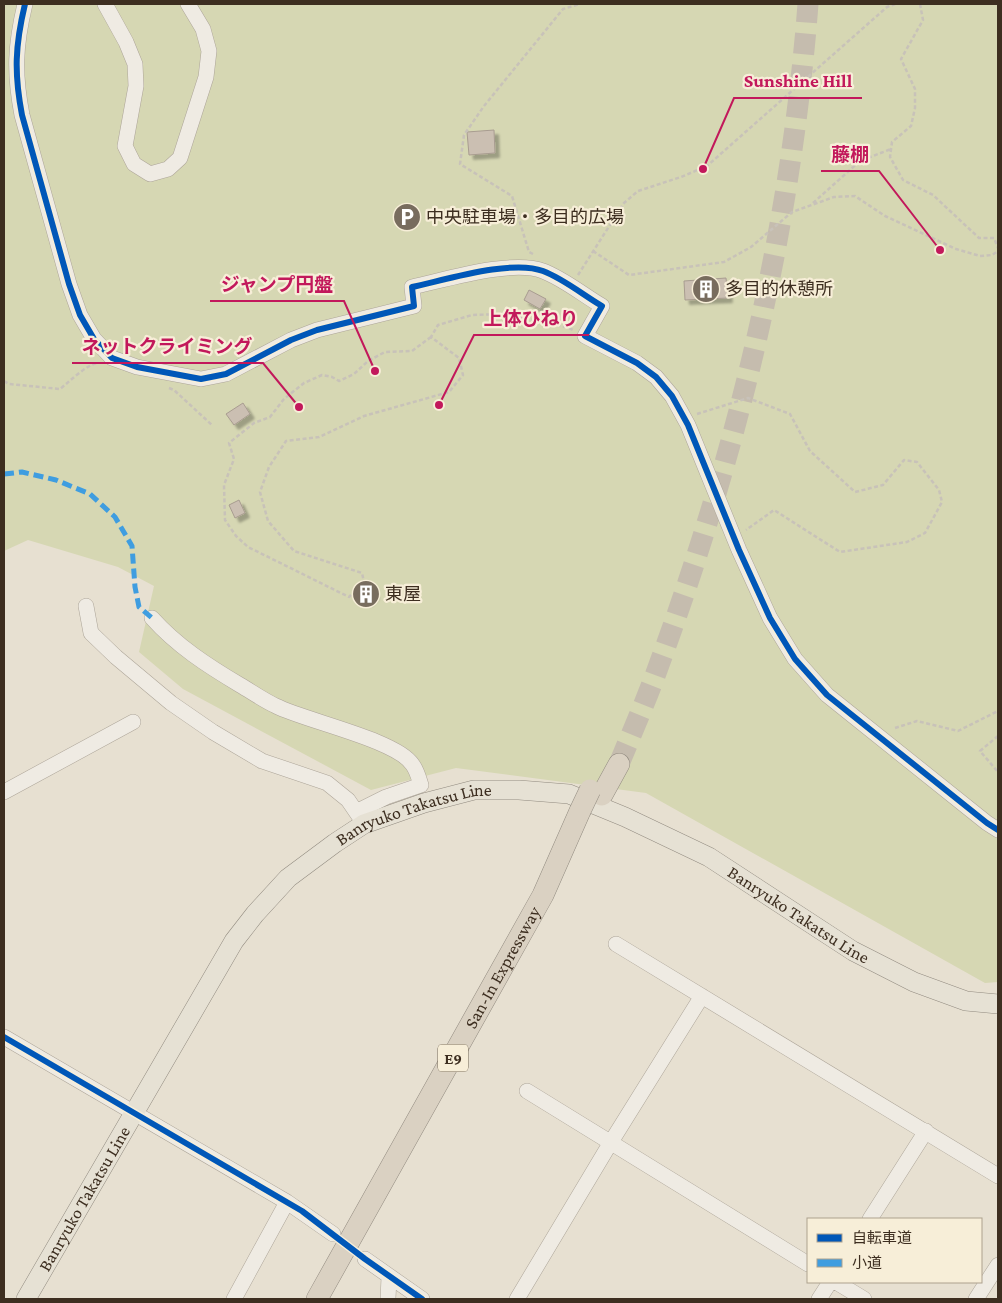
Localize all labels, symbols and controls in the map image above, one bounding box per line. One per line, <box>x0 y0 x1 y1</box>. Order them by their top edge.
callout: Sunshine Hill <box>734 64 862 98</box>
text: Sunshine Hill <box>744 70 853 91</box>
callout: 藤棚 <box>821 137 879 171</box>
text: 藤棚 <box>831 144 869 165</box>
parking icon: 中央駐車場・多目的広場 <box>392 202 422 232</box>
place label: 中央駐車場・多目的広場 <box>426 207 624 227</box>
callout: ジャンプ円盤 <box>210 267 344 301</box>
text: ジャンプ円盤 <box>221 274 333 295</box>
building icon: 多目的休憩所 <box>691 274 721 304</box>
place label: 多目的休憩所 <box>725 279 833 299</box>
callout: 上体ひねり <box>474 301 589 335</box>
text: 上体ひねり <box>483 308 579 329</box>
callout: ネットクライミング <box>72 329 263 363</box>
text: ネットクライミング <box>81 336 253 357</box>
building icon: 東屋 <box>351 579 381 609</box>
place label: 東屋 <box>385 584 421 604</box>
street label: Banryuko Takatsu Line <box>332 780 492 850</box>
street label: Banryuko Takatsu Line <box>724 862 873 968</box>
street label: San-In Expressway <box>460 902 545 1032</box>
road number: E9 <box>438 1044 468 1072</box>
street label: Banryuko Takatsu Line <box>34 1123 134 1275</box>
legend <box>807 1218 982 1283</box>
text: 自転車道 <box>852 1230 912 1246</box>
text: 小道 <box>852 1255 882 1271</box>

